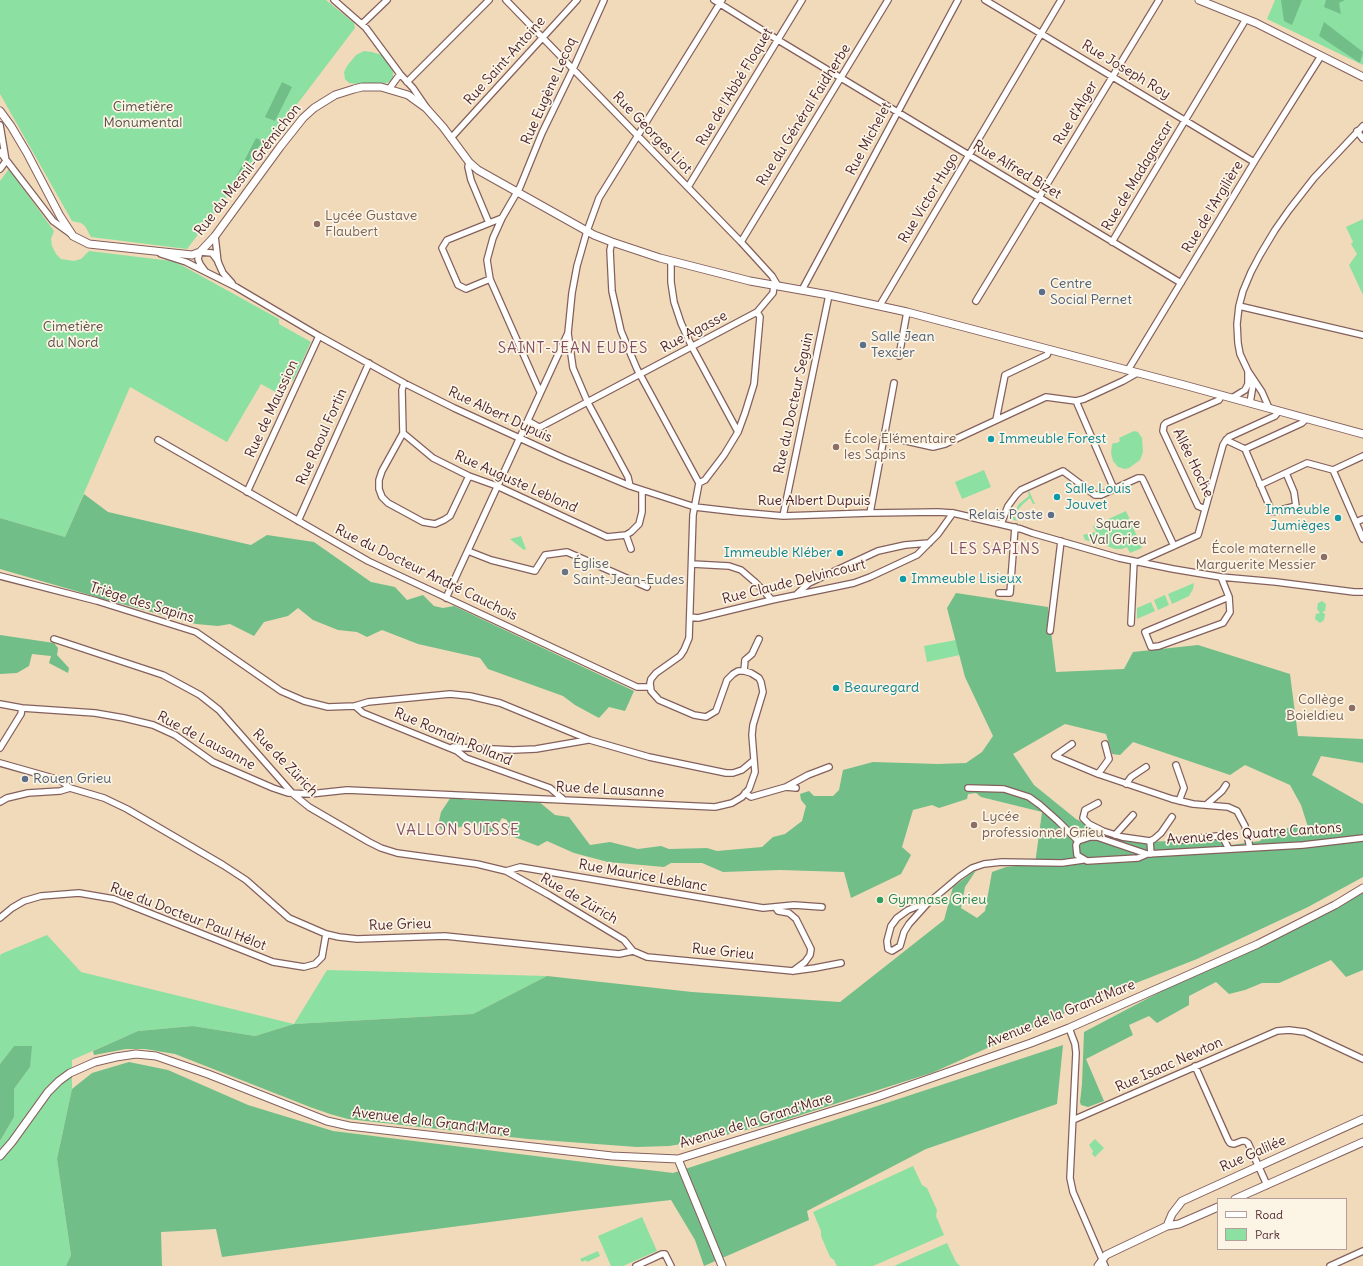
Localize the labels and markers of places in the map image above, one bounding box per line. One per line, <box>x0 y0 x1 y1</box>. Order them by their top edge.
place label: Lycée Gustave Flaubert <box>325 208 417 240</box>
marker: Lycée Gustave Flaubert <box>312 219 322 229</box>
place label: Centre Social Pernet <box>1050 276 1132 308</box>
marker: Centre Social Pernet <box>1037 287 1047 297</box>
place label: Salle Jean Texcier <box>871 329 935 362</box>
marker: Salle Jean Texcier <box>858 340 868 350</box>
place label: École Élémentaire les Sapins <box>844 431 956 464</box>
place label: Immeuble Forest <box>999 431 1106 447</box>
marker: Immeuble Forest <box>986 434 996 444</box>
marker: École Élémentaire les Sapins <box>831 442 841 452</box>
place label: Salle Louis Jouvet <box>1065 481 1131 514</box>
marker: Salle Louis Jouvet <box>1052 492 1062 502</box>
place label: Immeuble Jumièges <box>1265 502 1330 534</box>
place label: Relais Poste <box>968 507 1043 523</box>
marker: Relais Poste <box>1046 510 1056 520</box>
marker: Immeuble Jumièges <box>1333 513 1343 523</box>
place label: École maternelle Marguerite Messier <box>1196 541 1316 574</box>
place label: Immeuble Kléber <box>724 545 832 561</box>
marker: Immeuble Kléber <box>835 548 845 558</box>
marker: École maternelle Marguerite Messier <box>1319 552 1329 562</box>
place label: Église Saint-Jean-Eudes <box>573 556 684 588</box>
marker: Église Saint-Jean-Eudes <box>560 567 570 577</box>
place label: Immeuble Lisieux <box>911 571 1022 587</box>
marker: Immeuble Lisieux <box>898 574 908 584</box>
place label: Beauregard <box>844 680 919 696</box>
marker: Beauregard <box>831 683 841 693</box>
place label: Collège Boieldieu <box>1286 692 1344 724</box>
marker: Collège Boieldieu <box>1347 703 1357 713</box>
place label: Rouen Grieu <box>33 771 111 787</box>
marker: Rouen Grieu <box>20 774 30 784</box>
place label: Lycée professionnel Grieu <box>982 809 1104 842</box>
marker: Lycée professionnel Grieu <box>969 820 979 830</box>
place label: Gymnase Grieu <box>888 892 986 908</box>
marker: Gymnase Grieu <box>875 895 885 905</box>

